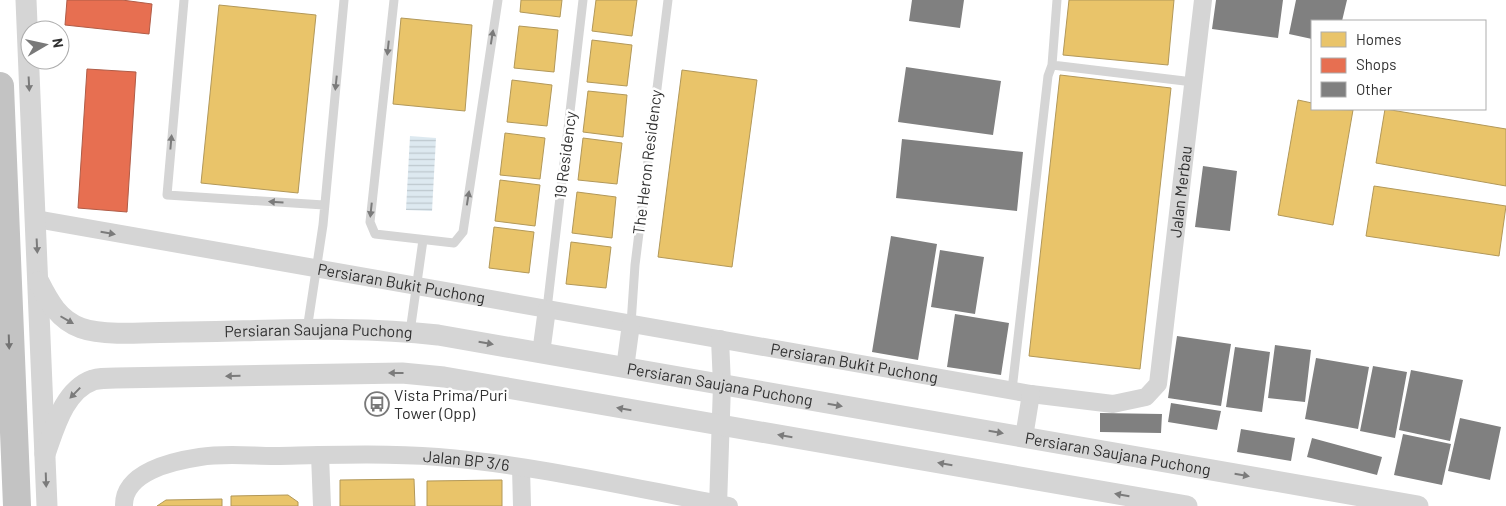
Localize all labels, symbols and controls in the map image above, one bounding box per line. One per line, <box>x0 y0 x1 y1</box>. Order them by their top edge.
north arrow <box>20 20 70 70</box>
legend <box>1311 20 1486 110</box>
one-way arrow <box>488 29 496 45</box>
text: Homes <box>1356 30 1401 48</box>
text: N <box>49 37 67 49</box>
one-way arrow <box>384 41 392 57</box>
text: Shops <box>1356 55 1396 73</box>
one-way arrow <box>26 76 34 92</box>
one-way arrow <box>332 76 340 92</box>
text: Other <box>1356 80 1393 98</box>
street label: The Heron Residency <box>628 88 665 236</box>
street label: 19 Residency <box>550 109 579 200</box>
one-way arrow <box>168 133 176 149</box>
street label: Jalan Merbau <box>1165 145 1195 239</box>
one-way arrow <box>464 189 472 205</box>
one-way arrow <box>267 197 283 205</box>
one-way arrow <box>367 202 375 218</box>
one-way arrow <box>100 230 116 238</box>
one-way arrow <box>33 238 41 254</box>
street label: Persiaran Bukit Puchong <box>316 259 487 307</box>
one-way arrow <box>61 316 74 325</box>
street label: Persiaran Saujana Puchong <box>224 319 413 341</box>
one-way arrow <box>6 335 14 351</box>
street label: Persiaran Bukit Puchong <box>769 338 940 387</box>
one-way arrow <box>478 340 494 348</box>
street label: Persiaran Saujana Puchong <box>626 358 814 409</box>
one-way arrow <box>388 369 404 377</box>
one-way arrow <box>225 372 241 380</box>
place label: Vista Prima/Puri Tower (Opp) <box>394 385 508 422</box>
one-way arrow <box>69 387 81 399</box>
bus stop icon: Vista Prima/Puri Tower (Opp) <box>364 391 390 417</box>
one-way arrow <box>828 401 844 409</box>
one-way arrow <box>616 404 632 412</box>
street label: Persiaran Saujana Puchong <box>1024 428 1212 479</box>
one-way arrow <box>988 429 1004 437</box>
one-way arrow <box>776 432 792 440</box>
street label: Jalan BP 3/6 <box>423 446 511 474</box>
one-way arrow <box>936 460 952 468</box>
one-way arrow <box>42 472 50 488</box>
one-way arrow <box>1234 472 1250 480</box>
one-way arrow <box>1114 490 1130 498</box>

